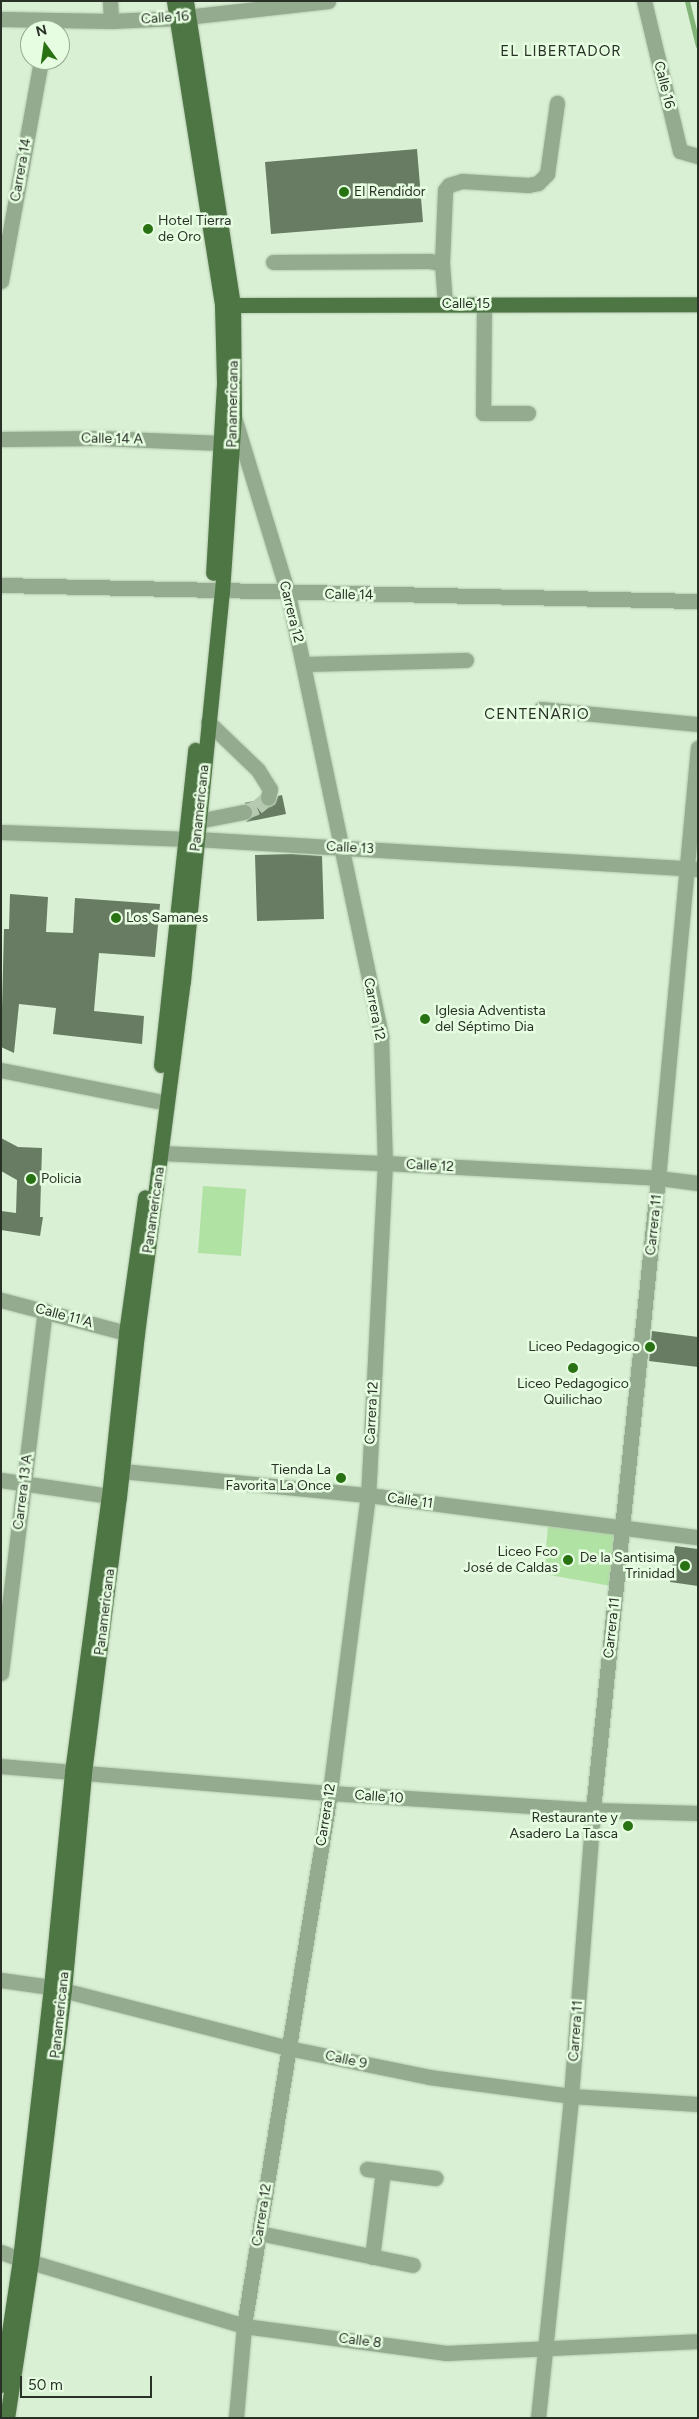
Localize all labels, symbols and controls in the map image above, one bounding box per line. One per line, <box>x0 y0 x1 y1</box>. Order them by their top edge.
street label: Calle 16 <box>140 8 190 28</box>
north arrow <box>20 20 70 70</box>
text: N <box>34 21 49 40</box>
district label: EL LIBERTADOR <box>499 43 623 61</box>
street label: Calle 16 <box>650 60 678 110</box>
street label: Carrera 14 <box>7 137 35 203</box>
place label: El Rendidor <box>354 184 426 200</box>
marker: El Rendidor <box>338 186 350 198</box>
place label: Hotel Tierra de Oro <box>158 213 231 246</box>
marker: Hotel Tierra de Oro <box>142 223 154 235</box>
street label: Calle 15 <box>442 296 490 312</box>
street label: Panamericana <box>224 360 242 448</box>
street label: Calle 14 A <box>81 430 143 448</box>
street label: Carrera 12 <box>275 579 307 645</box>
street label: Calle 14 <box>324 586 374 604</box>
district label: CENTENARIO <box>483 706 591 724</box>
street label: Panamericana <box>187 764 213 852</box>
street label: Calle 13 <box>326 838 374 858</box>
place label: Los Samanes <box>126 910 208 926</box>
marker: Los Samanes <box>110 912 122 924</box>
street label: Carrera 12 <box>360 976 388 1042</box>
place label: Iglesia Adventista del Séptimo Dia <box>435 1003 546 1036</box>
marker: Iglesia Adventista del Séptimo Dia <box>419 1013 431 1025</box>
street label: Calle 12 <box>406 1156 454 1176</box>
street label: Panamericana <box>140 1166 168 1254</box>
place label: Policia <box>41 1171 81 1187</box>
marker: Policia <box>25 1173 37 1185</box>
street label: Carrera 11 <box>642 1194 666 1256</box>
street label: Calle 11 A <box>33 1300 95 1332</box>
place label: Liceo Pedagogico <box>528 1339 640 1355</box>
marker: Liceo Pedagogico <box>644 1341 656 1353</box>
marker: Liceo Pedagogico Quilichao <box>567 1362 579 1374</box>
place label: Liceo Pedagogico Quilichao <box>517 1376 629 1408</box>
street label: Carrera 12 <box>362 1381 382 1445</box>
street label: Carrera 13 A <box>10 1453 36 1531</box>
place label: Tienda La Favorita La Once <box>226 1462 331 1494</box>
marker: Tienda La Favorita La Once <box>335 1472 347 1484</box>
street label: Calle 11 <box>386 1489 434 1513</box>
place label: Liceo Fco José de Caldas <box>464 1544 558 1576</box>
place label: De la Santisima Trinidad <box>580 1550 675 1582</box>
marker: Liceo Fco José de Caldas <box>562 1554 574 1566</box>
marker: De la Santisima Trinidad <box>679 1560 691 1572</box>
street label: Panamericana <box>91 1568 119 1656</box>
street label: Carrera 11 <box>600 1597 624 1659</box>
street label: Carrera 12 <box>313 1782 339 1848</box>
street label: Calle 10 <box>354 1787 404 1807</box>
place label: Restaurante y Asadero La Tasca <box>510 1810 618 1842</box>
marker: Restaurante y Asadero La Tasca <box>622 1820 634 1832</box>
street label: Panamericana <box>47 1971 73 2059</box>
street label: Carrera 11 <box>565 2000 587 2062</box>
street label: Calle 9 <box>324 2047 368 2073</box>
street label: Carrera 12 <box>249 2182 275 2248</box>
street label: Calle 8 <box>338 2330 382 2352</box>
scale bar <box>22 2366 155 2398</box>
text: 50 m <box>28 2376 63 2394</box>

